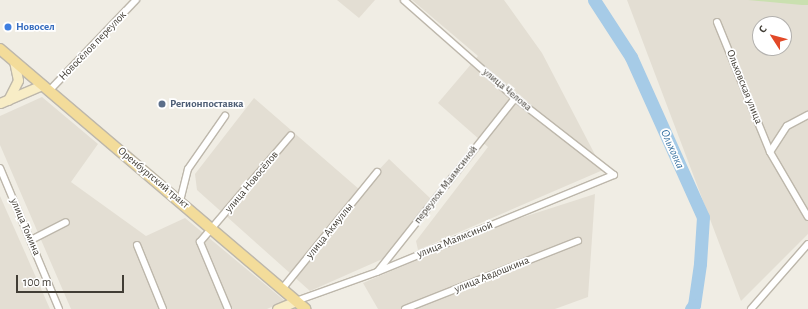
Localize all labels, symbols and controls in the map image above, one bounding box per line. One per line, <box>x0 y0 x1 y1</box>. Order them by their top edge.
street label: Новосёлов переулок <box>57 9 129 83</box>
north arrow <box>752 16 792 56</box>
place label: Новосел <box>16 20 55 34</box>
marker: Новосел <box>3 22 13 32</box>
text: С <box>756 24 769 35</box>
street label: Ольховская улица <box>723 48 765 126</box>
street label: улица Челова <box>480 66 534 114</box>
place label: Регионпоставка <box>170 97 244 111</box>
marker: Регионпоставка <box>157 99 167 109</box>
water label: Ольховка <box>657 127 687 171</box>
street label: переулок Маямсиной <box>411 143 481 227</box>
street label: Оренбургский тракт <box>115 144 191 212</box>
street label: улица Новосёлов <box>222 149 282 215</box>
street label: улица Томина <box>7 196 43 258</box>
street label: улица Акмуллы <box>304 201 356 261</box>
street label: улица Маямсиной <box>415 219 495 261</box>
street label: улица Авдошкина <box>453 254 531 296</box>
scale bar <box>18 267 126 293</box>
text: 100 m <box>23 276 51 288</box>

